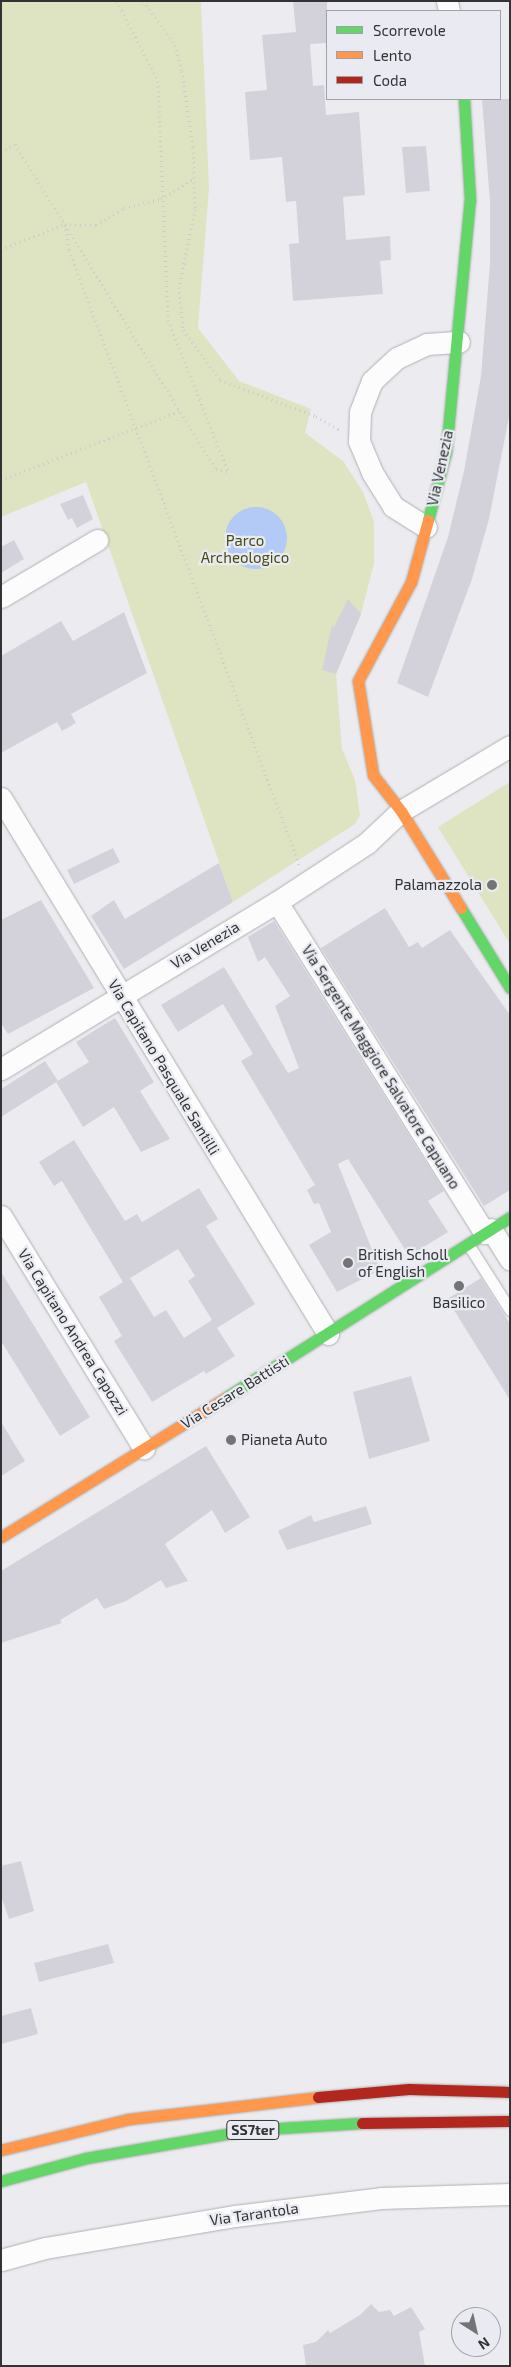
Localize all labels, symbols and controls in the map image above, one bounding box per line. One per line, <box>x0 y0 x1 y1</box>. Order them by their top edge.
legend <box>326 10 501 100</box>
text: Scorrevole <box>373 21 446 39</box>
text: Lento <box>373 46 412 64</box>
text: Coda <box>373 71 407 89</box>
street label: Via Venezia <box>423 428 457 508</box>
park label: Parco Archeologico <box>201 531 289 566</box>
place label: Palamazzola <box>394 876 482 894</box>
marker: Palamazzola <box>486 879 498 891</box>
street label: Via Venezia <box>167 917 243 973</box>
street label: Via Sergente Maggiore Salvatore Capuano <box>298 942 464 1192</box>
street label: Via Capitano Pasquale Santilli <box>104 976 224 1158</box>
street label: Via Capitano Andrea Capozzi <box>14 1245 132 1419</box>
place label: British Scholl of English <box>358 1245 448 1280</box>
marker: British Scholl of English <box>342 1257 354 1269</box>
marker: Basilico <box>453 1280 465 1292</box>
place label: Basilico <box>433 1294 485 1312</box>
street label: Via Cesare Battisti <box>178 1352 292 1432</box>
place label: Pianeta Auto <box>241 1431 328 1449</box>
marker: Pianeta Auto <box>225 1434 237 1446</box>
road number: SS7ter <box>226 2118 280 2142</box>
street label: Via Tarantola <box>208 2199 300 2229</box>
north arrow <box>451 2307 501 2357</box>
text: N <box>475 2334 493 2354</box>

